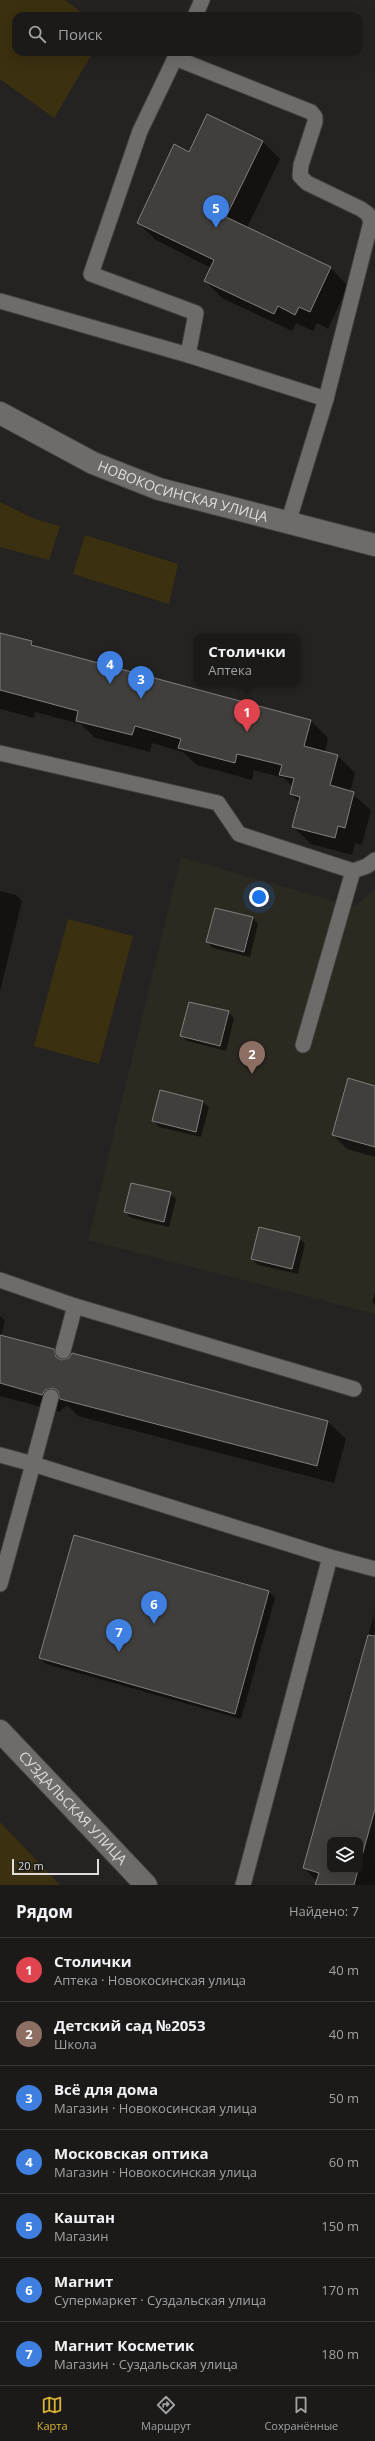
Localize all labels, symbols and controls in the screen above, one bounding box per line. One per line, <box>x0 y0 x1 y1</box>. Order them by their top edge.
search box <box>12 12 363 56</box>
icon: search <box>26 23 48 45</box>
text: Поиск <box>58 24 102 44</box>
pin: 5 <box>203 195 229 228</box>
street label: НОВОКОСИНСКАЯ УЛИЦА <box>95 456 270 526</box>
popup <box>194 634 300 686</box>
text: Столички <box>208 641 286 661</box>
pin: 4 <box>97 651 123 684</box>
text: Аптека <box>208 661 252 679</box>
pin: 3 <box>128 666 154 699</box>
pin: 1 <box>234 699 260 732</box>
your location <box>249 887 269 907</box>
pin: 2 <box>239 1041 265 1074</box>
pin: 6 <box>141 1591 167 1624</box>
pin: 7 <box>106 1619 132 1652</box>
street label: СУЗДАЛЬСКАЯ УЛИЦА <box>15 1747 132 1869</box>
map controls <box>327 1837 363 1873</box>
button: layers <box>327 1837 363 1873</box>
scale bar <box>12 1857 99 1876</box>
text: 20 m <box>18 1858 44 1873</box>
text: Рядом <box>16 1900 73 1923</box>
text: Найдено: 7 <box>289 1902 359 1920</box>
text: Столички <box>54 1951 132 1971</box>
text: 1 <box>25 1961 33 1979</box>
text: 40 m <box>329 1961 359 1979</box>
text: Аптека · Новокосинская улица <box>54 1971 246 1989</box>
text: Детский сад №2053 <box>54 2015 205 2035</box>
text: 2 <box>25 2025 33 2043</box>
text: 40 m <box>329 2025 359 2043</box>
text: Школа <box>54 2035 97 2053</box>
text: Всё для дома <box>54 2079 158 2099</box>
text: 3 <box>25 2089 33 2107</box>
text: 50 m <box>329 2089 359 2107</box>
text: Магазин · Новокосинская улица <box>54 2099 257 2117</box>
text: Московская оптика <box>54 2143 209 2163</box>
text: 4 <box>25 2153 33 2171</box>
text: 60 m <box>329 2153 359 2171</box>
text: Магазин · Новокосинская улица <box>54 2163 257 2181</box>
text: Каштан <box>54 2207 115 2227</box>
text: 5 <box>25 2217 33 2235</box>
text: 150 m <box>321 2217 359 2235</box>
text: Магазин <box>54 2227 109 2245</box>
text: Магнит <box>54 2271 113 2291</box>
text: 6 <box>25 2281 33 2299</box>
text: 170 m <box>321 2281 359 2299</box>
text: Супермаркет · Суздальская улица <box>54 2291 266 2309</box>
text: Магнит Косметик <box>54 2335 194 2355</box>
text: 7 <box>25 2345 33 2363</box>
text: 180 m <box>321 2345 359 2363</box>
text: Магазин · Суздальская улица <box>54 2355 238 2373</box>
tab: Карта <box>37 2394 68 2433</box>
tab: Маршрут <box>141 2394 191 2433</box>
tab: Сохранённые <box>264 2394 338 2433</box>

